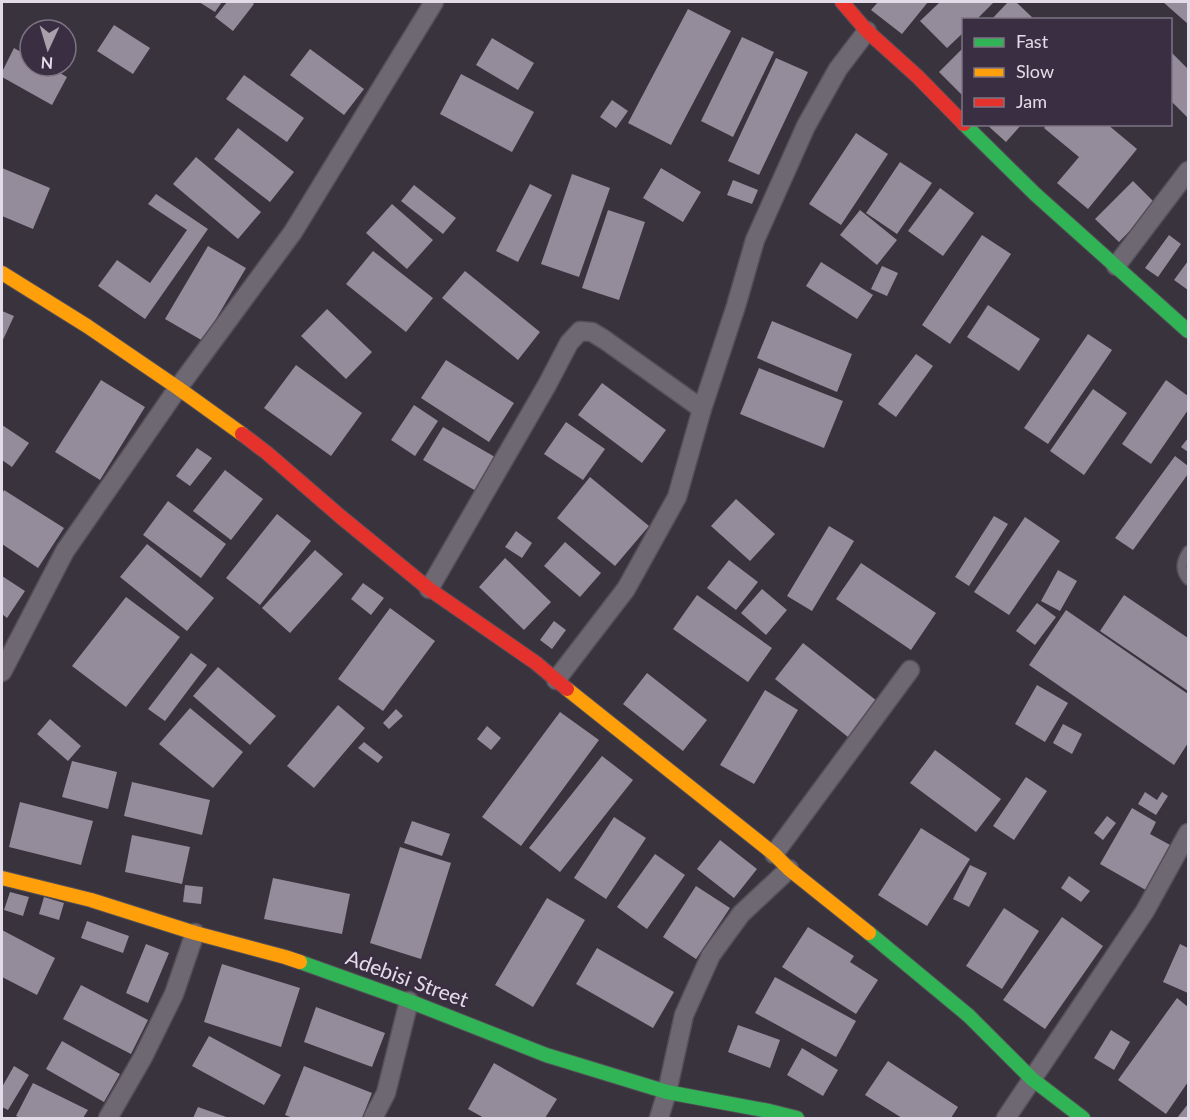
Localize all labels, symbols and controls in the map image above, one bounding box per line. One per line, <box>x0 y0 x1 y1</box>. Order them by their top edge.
north arrow <box>18 18 78 78</box>
legend <box>962 18 1172 126</box>
text: Fast <box>1016 30 1049 52</box>
text: N <box>40 54 54 73</box>
text: Slow <box>1016 60 1054 82</box>
text: Jam <box>1016 90 1047 112</box>
street label: Adebisi Street <box>343 944 473 1011</box>

